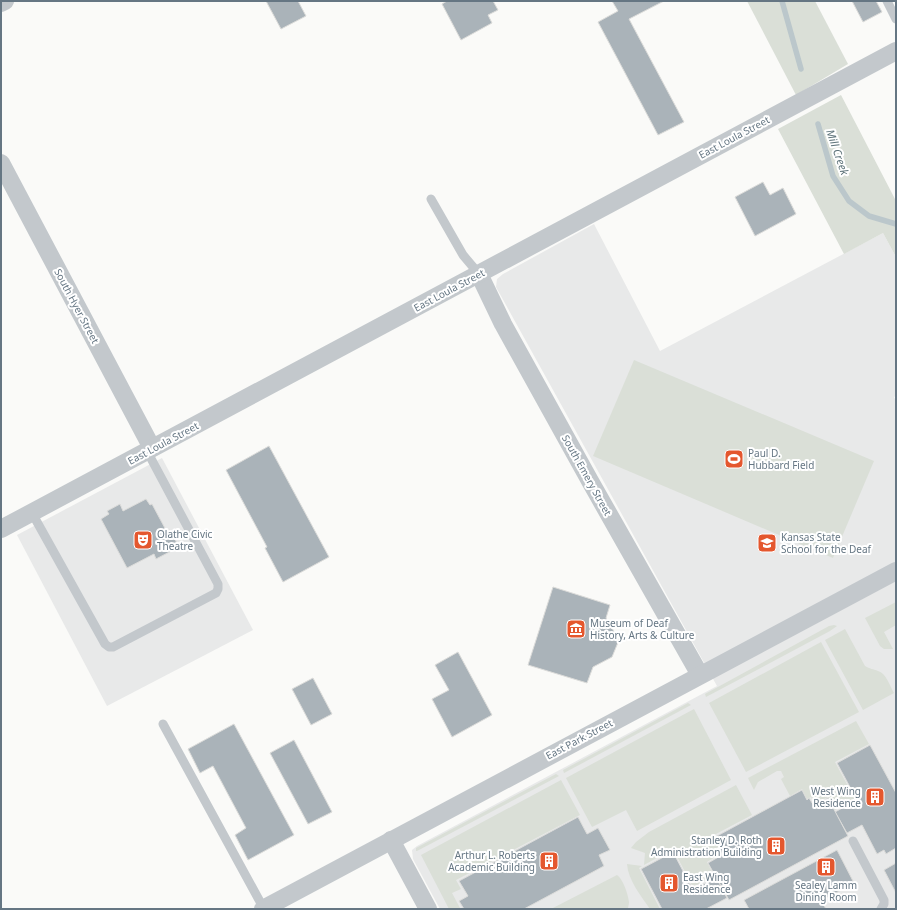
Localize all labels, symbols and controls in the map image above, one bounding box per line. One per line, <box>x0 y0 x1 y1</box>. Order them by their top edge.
street label: East Loula Street <box>696 112 772 162</box>
water label: Mill Creek <box>823 127 853 177</box>
street label: East Loula Street <box>411 265 487 315</box>
street label: South Hyer Street <box>51 266 103 346</box>
street label: East Loula Street <box>125 418 201 468</box>
street label: South Emery Street <box>559 432 615 518</box>
place label: Paul D. Hubbard Field <box>748 446 814 472</box>
sports icon: Paul D. Hubbard Field <box>723 448 745 470</box>
place label: Olathe Civic Theatre <box>157 527 213 553</box>
theatre icon: Olathe Civic Theatre <box>132 529 154 551</box>
place label: Kansas State School for the Deaf <box>781 530 872 556</box>
school or university icon: Kansas State School for the Deaf <box>756 532 778 554</box>
place label: Museum of Deaf History, Arts & Culture <box>590 616 695 642</box>
museum icon: Museum of Deaf History, Arts & Culture <box>565 618 587 640</box>
street label: East Park Street <box>543 715 615 763</box>
place label: West Wing Residence <box>811 784 861 810</box>
building icon: West Wing Residence <box>864 786 886 808</box>
place label: Stanley D. Roth Administration Building <box>651 833 762 859</box>
building icon: Stanley D. Roth Administration Building <box>765 835 787 857</box>
place label: Arthur L. Roberts Academic Building <box>448 848 535 874</box>
building icon: Arthur L. Roberts Academic Building <box>538 850 560 872</box>
building icon: Sealey Lamm Dining Room <box>815 856 837 878</box>
place label: East Wing Residence <box>683 870 731 896</box>
building icon: East Wing Residence <box>658 872 680 894</box>
place label: Sealey Lamm Dining Room <box>795 878 857 904</box>

